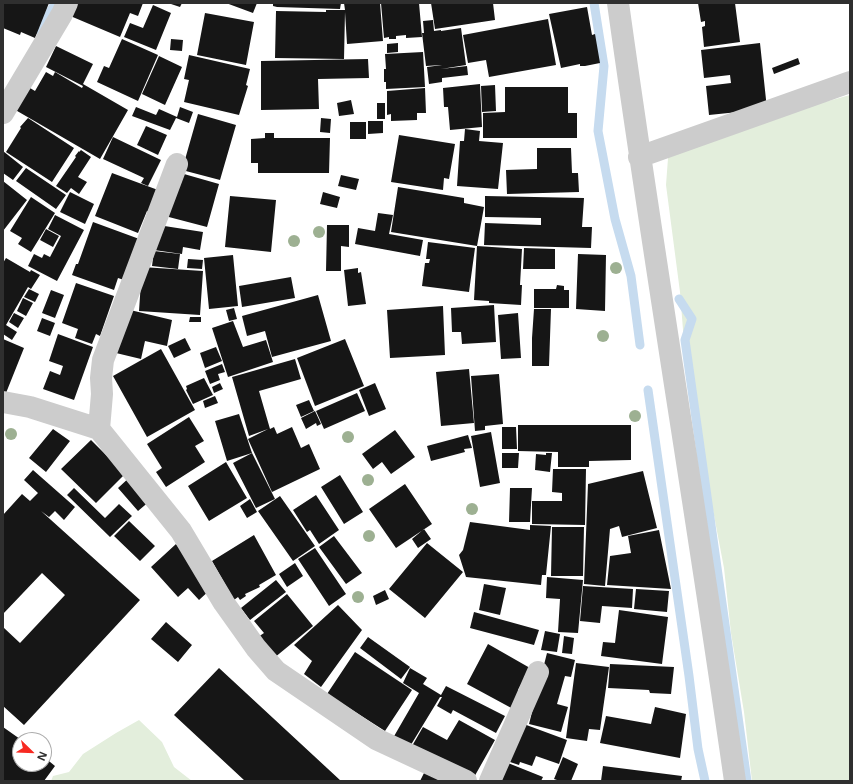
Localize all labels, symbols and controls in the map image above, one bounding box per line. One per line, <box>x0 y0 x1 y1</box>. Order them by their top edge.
north arrow <box>12 732 52 772</box>
text: N <box>34 749 51 764</box>

